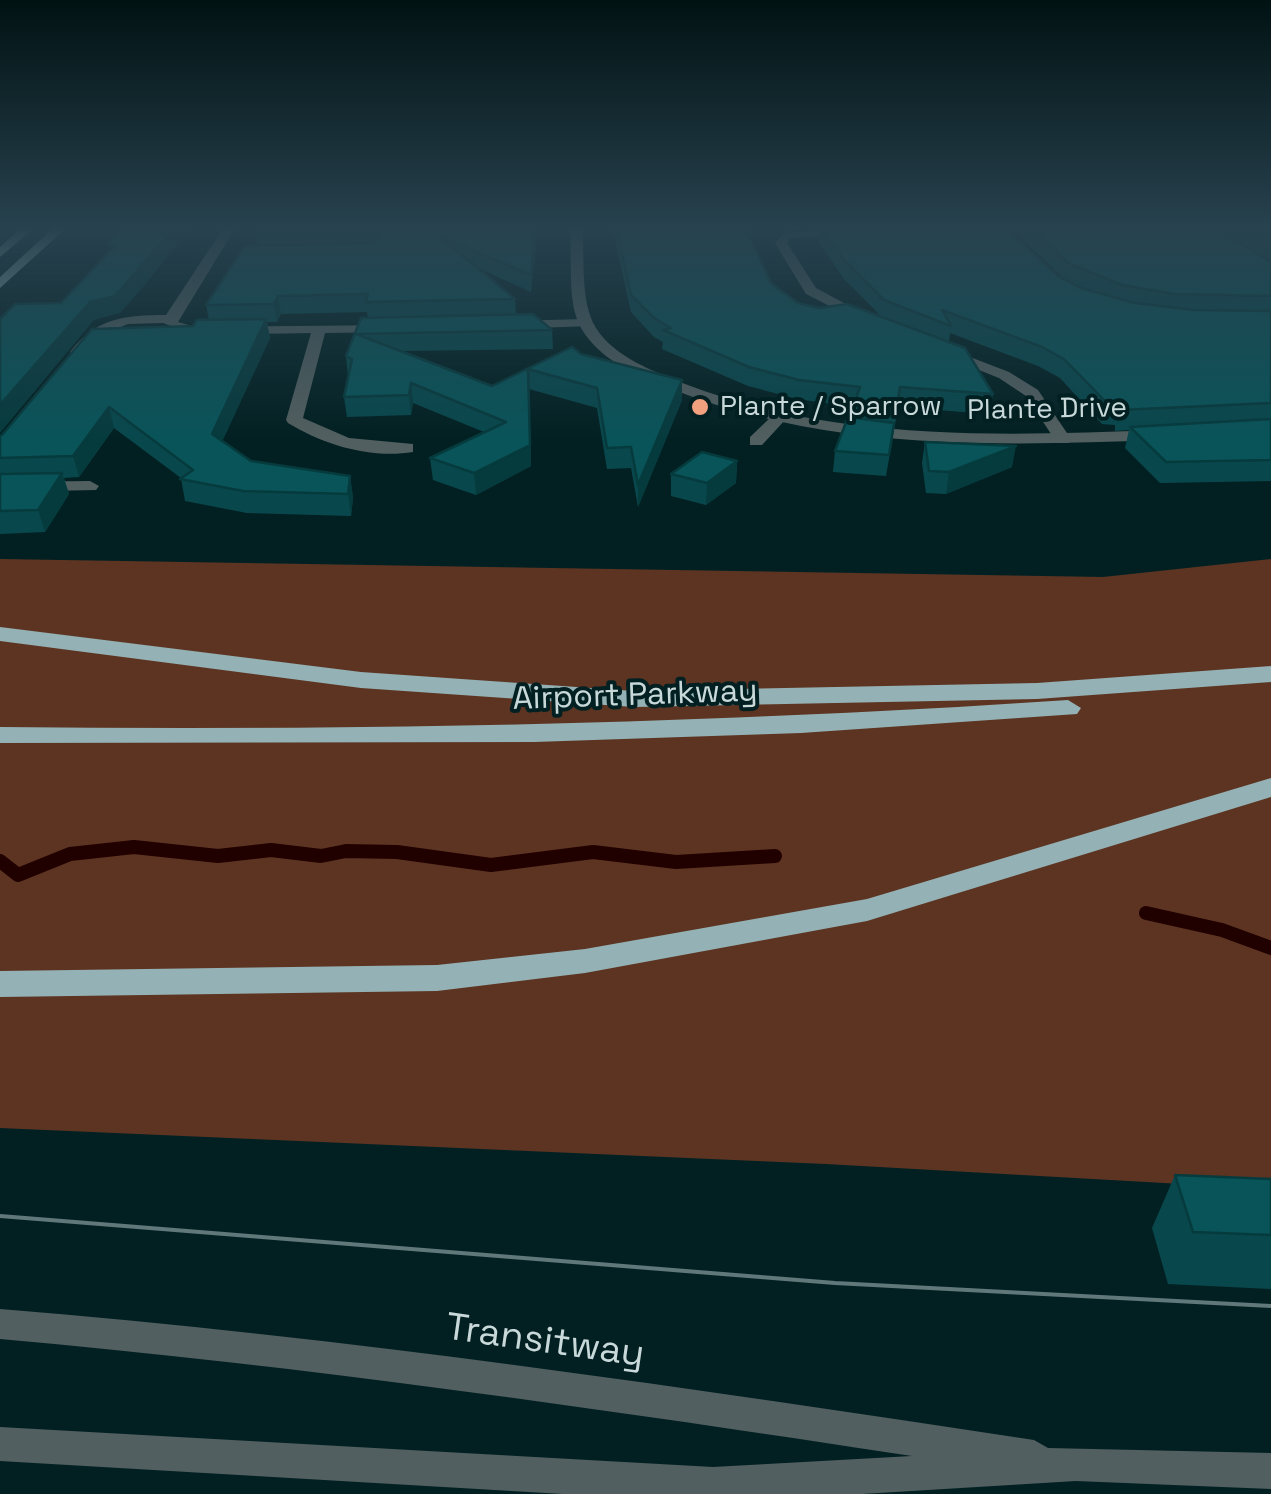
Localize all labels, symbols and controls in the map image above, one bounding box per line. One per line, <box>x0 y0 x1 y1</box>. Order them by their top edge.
place label: Plante / Sparrow <box>720 390 942 424</box>
street label: Plante Drive <box>967 392 1127 428</box>
marker: Plante / Sparrow <box>689 396 711 418</box>
street label: Airport Parkway <box>512 673 758 719</box>
street label: Transitway <box>443 1306 647 1378</box>

